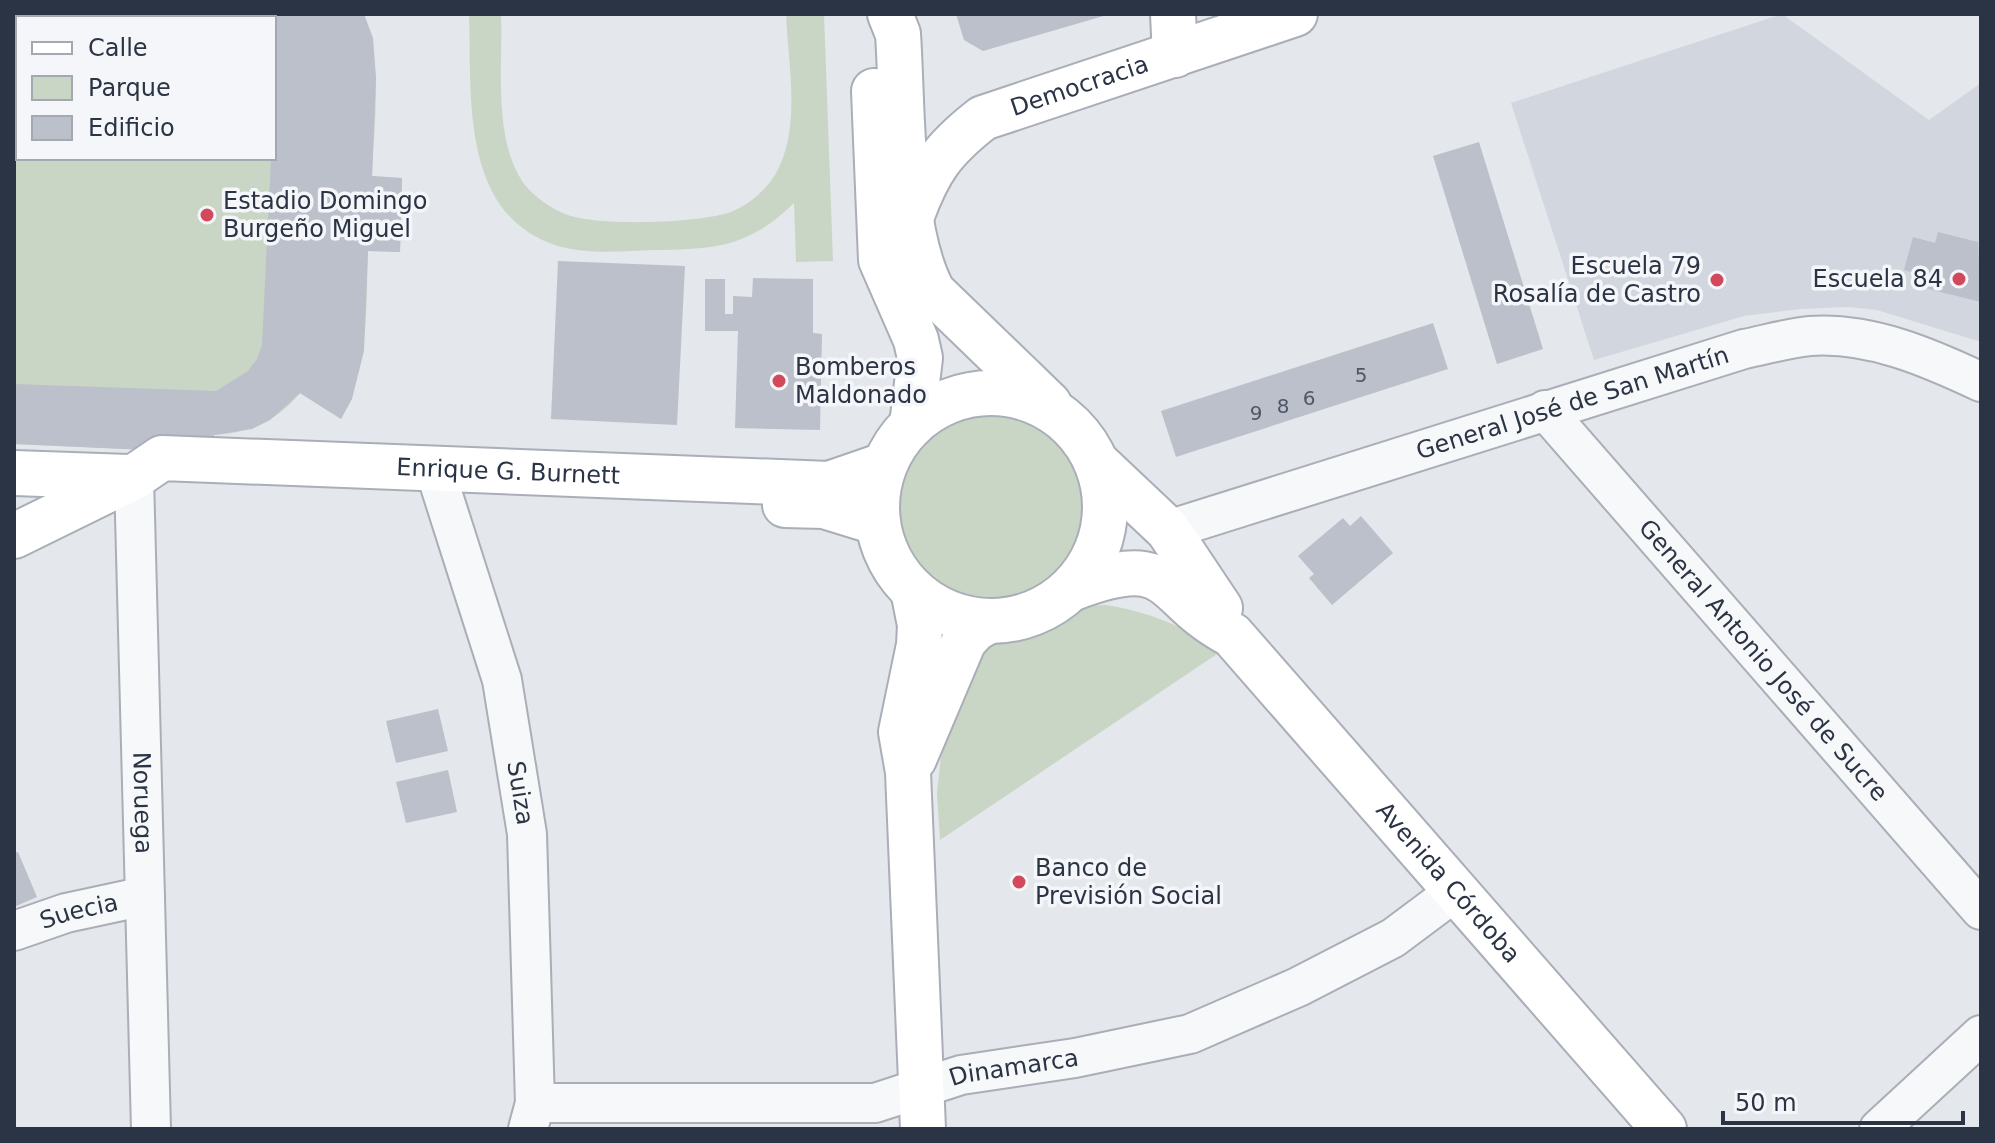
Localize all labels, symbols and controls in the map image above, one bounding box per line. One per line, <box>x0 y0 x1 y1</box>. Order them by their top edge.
legend <box>16 16 276 160</box>
text: Calle <box>88 34 148 62</box>
street label: Democracia <box>1007 50 1152 122</box>
text: Parque <box>88 74 171 102</box>
text: Edificio <box>88 114 175 142</box>
place label: Estadio Domingo Burgeño Miguel <box>223 187 427 243</box>
marker: Estadio Domingo Burgeño Miguel <box>198 206 216 224</box>
place label: Escuela 79 Rosalía de Castro <box>1493 252 1701 308</box>
place label: Escuela 84 <box>1813 265 1943 293</box>
marker: Escuela 84 <box>1950 270 1968 288</box>
marker: Escuela 79 Rosalía de Castro <box>1708 271 1726 289</box>
street label: General José de San Martín <box>1413 341 1732 465</box>
place label: Bomberos Maldonado <box>795 353 927 409</box>
house number: 5 <box>1355 363 1367 387</box>
marker: Bomberos Maldonado <box>770 372 788 390</box>
house number: 6 <box>1303 386 1315 410</box>
house number: 8 <box>1277 394 1289 418</box>
house number: 9 <box>1250 401 1262 425</box>
street label: Enrique G. Burnett <box>396 453 620 490</box>
street label: General Antonio José de Sucre <box>1633 514 1893 807</box>
street label: Noruega <box>127 751 158 854</box>
street label: Suiza <box>501 759 539 827</box>
street label: Avenida Córdoba <box>1371 796 1526 968</box>
place label: Banco de Previsión Social <box>1035 854 1222 910</box>
marker: Banco de Previsión Social <box>1010 873 1028 891</box>
street label: Suecia <box>36 888 121 935</box>
street label: Dinamarca <box>946 1044 1081 1092</box>
scale bar <box>1723 1075 1963 1125</box>
text: 50 m <box>1735 1089 1797 1117</box>

